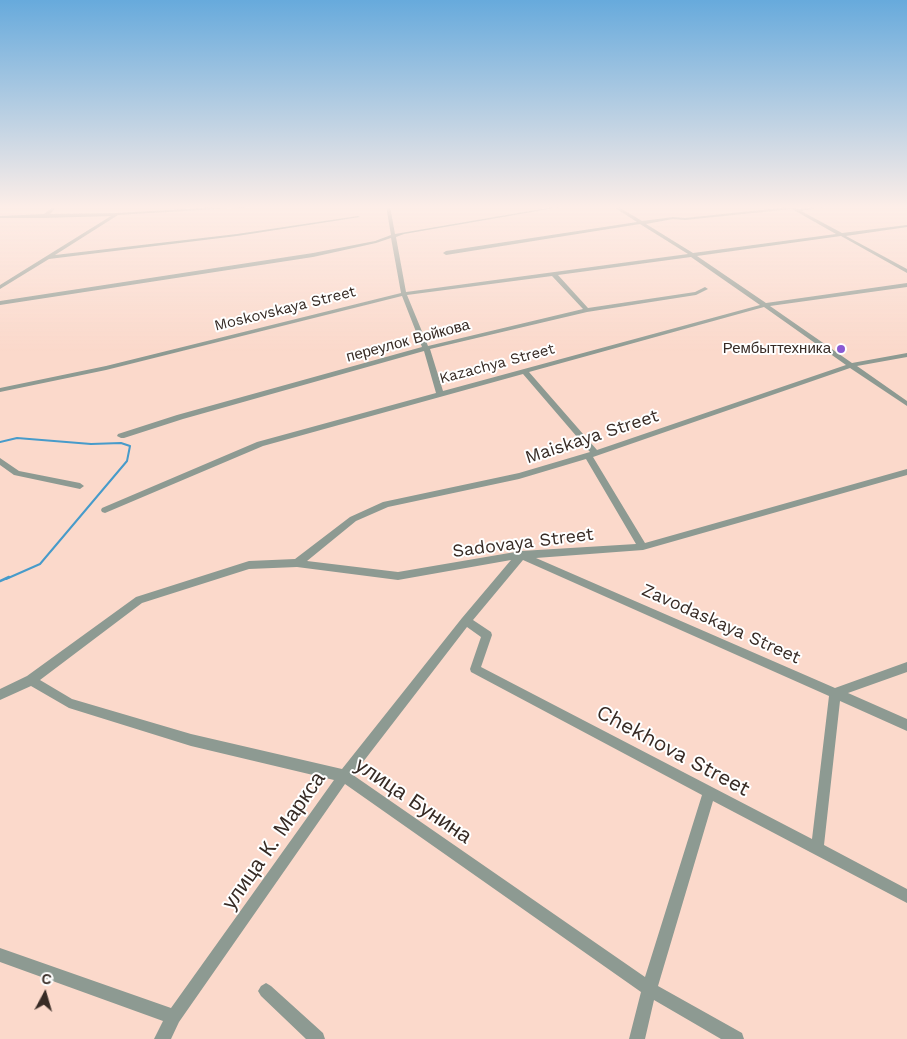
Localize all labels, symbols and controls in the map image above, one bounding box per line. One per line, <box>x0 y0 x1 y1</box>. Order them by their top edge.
street label: Moskovskaya Street <box>212 283 358 335</box>
street label: переулок Войкова <box>344 316 472 366</box>
street label: Kazachya Street <box>437 340 557 388</box>
place label: Рембыттехника <box>723 340 831 358</box>
marker: Рембыттехника <box>835 343 847 355</box>
street label: Maiskaya Street <box>523 405 661 469</box>
street label: Sadovaya Street <box>451 524 595 562</box>
street label: Zavodaskaya Street <box>638 579 804 669</box>
street label: Chekhova Street <box>592 700 754 802</box>
street label: улица Бунина <box>350 753 476 849</box>
street label: улица К. Маркса <box>217 767 331 915</box>
north arrow <box>20 969 70 1019</box>
text: С <box>41 971 52 988</box>

